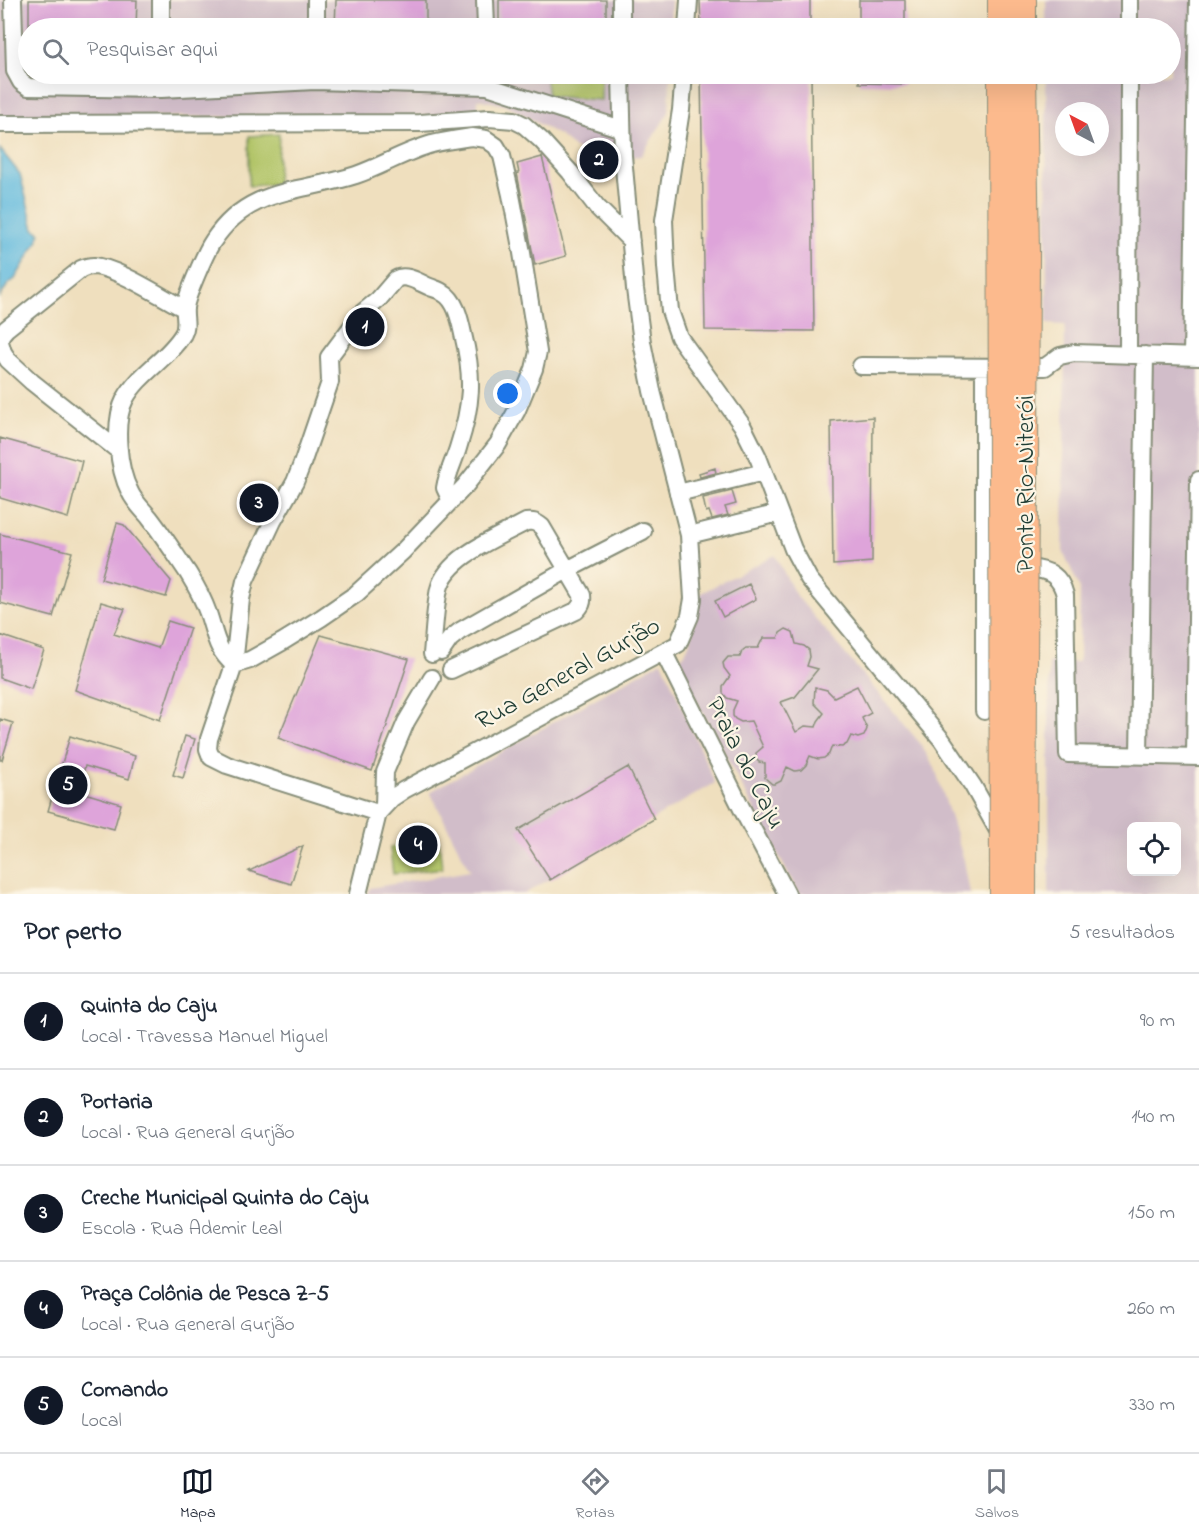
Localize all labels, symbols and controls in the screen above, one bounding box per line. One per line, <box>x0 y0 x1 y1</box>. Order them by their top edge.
search box <box>18 18 1181 84</box>
icon: search <box>39 35 72 68</box>
text: Pesquisar aqui <box>87 35 218 67</box>
north arrow <box>1055 102 1109 156</box>
pin: 2 <box>580 138 618 182</box>
pin: 1 <box>346 304 385 350</box>
your location <box>493 379 522 408</box>
street label: Ponte Rio-Niterói <box>1008 395 1046 573</box>
pin: 3 <box>240 480 278 526</box>
street label: Rua General Gurjão <box>469 608 668 741</box>
street label: Praia do Caju <box>695 691 794 836</box>
pin: 5 <box>48 762 88 808</box>
pin: 4 <box>398 822 438 868</box>
map controls <box>1127 822 1181 876</box>
button: locate <box>1127 822 1181 876</box>
text: Por perto <box>24 914 122 952</box>
text: 5 resultados <box>1069 919 1175 948</box>
text: Quinta do Caju <box>81 991 217 1023</box>
text: 1 <box>40 1007 47 1036</box>
text: 90 m <box>1140 1007 1175 1036</box>
text: Local · Travessa Manuel Miguel <box>81 1023 328 1052</box>
text: Portaria <box>81 1087 153 1119</box>
text: 2 <box>39 1103 48 1132</box>
text: 140 m <box>1131 1103 1175 1132</box>
text: Local · Rua General Gurjão <box>81 1119 295 1148</box>
text: Creche Municipal Quinta do Caju <box>81 1183 369 1215</box>
text: 3 <box>39 1199 48 1228</box>
text: 150 m <box>1128 1199 1175 1228</box>
text: Escola · Rua Ademir Leal <box>81 1215 282 1244</box>
text: Praça Colônia de Pesca Z-5 <box>81 1279 329 1311</box>
text: 4 <box>39 1295 48 1324</box>
text: 260 m <box>1127 1295 1175 1324</box>
text: Local · Rua General Gurjão <box>81 1311 295 1340</box>
text: Comando <box>81 1375 168 1407</box>
text: 5 <box>38 1391 49 1420</box>
text: 330 m <box>1129 1391 1175 1420</box>
text: Local <box>81 1407 122 1436</box>
tab: Mapa <box>180 1465 216 1525</box>
tab: Rotas <box>576 1465 615 1525</box>
tab: Salvos <box>975 1465 1019 1525</box>

